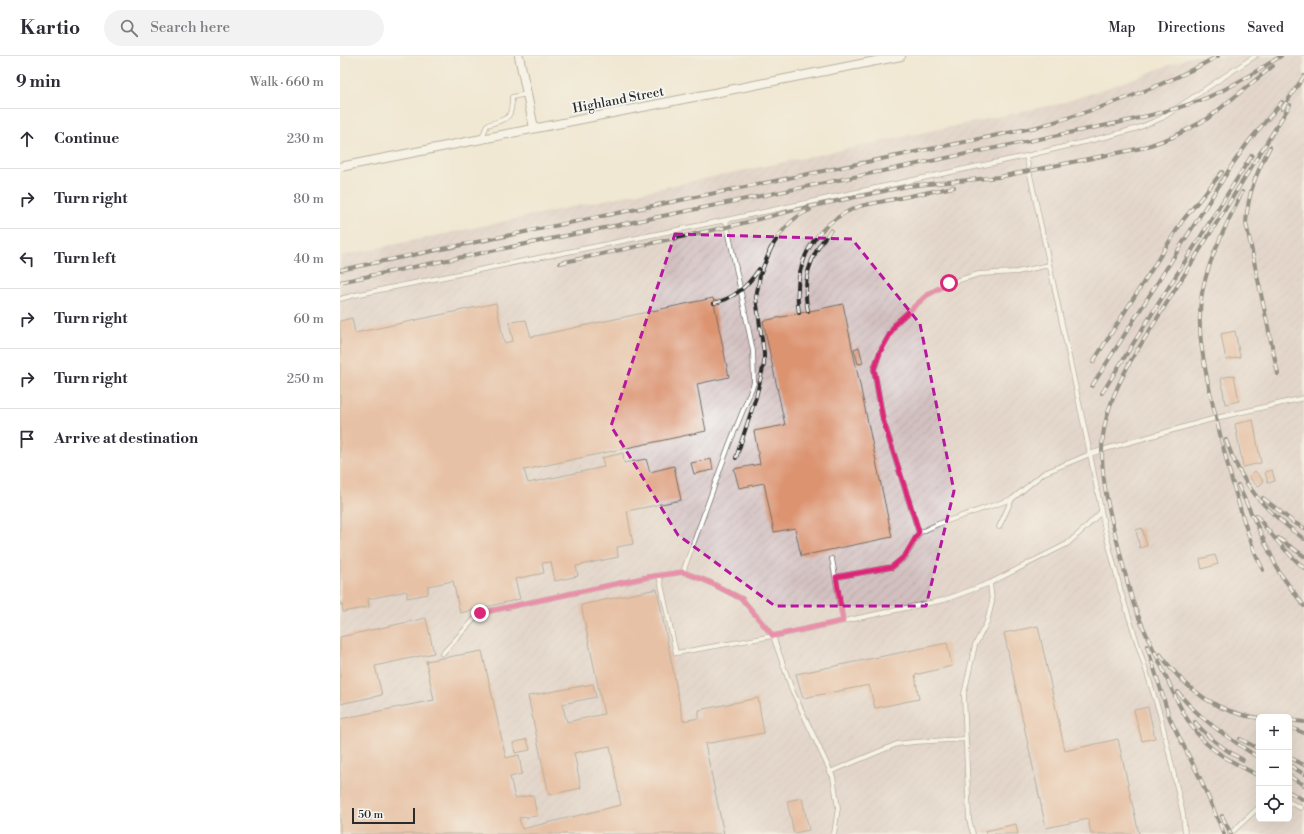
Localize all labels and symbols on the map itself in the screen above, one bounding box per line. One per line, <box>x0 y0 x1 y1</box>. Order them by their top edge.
street label: Highland Street <box>571 83 666 117</box>
route start <box>940 274 958 292</box>
route end <box>471 604 489 622</box>
scale bar <box>352 806 415 825</box>

